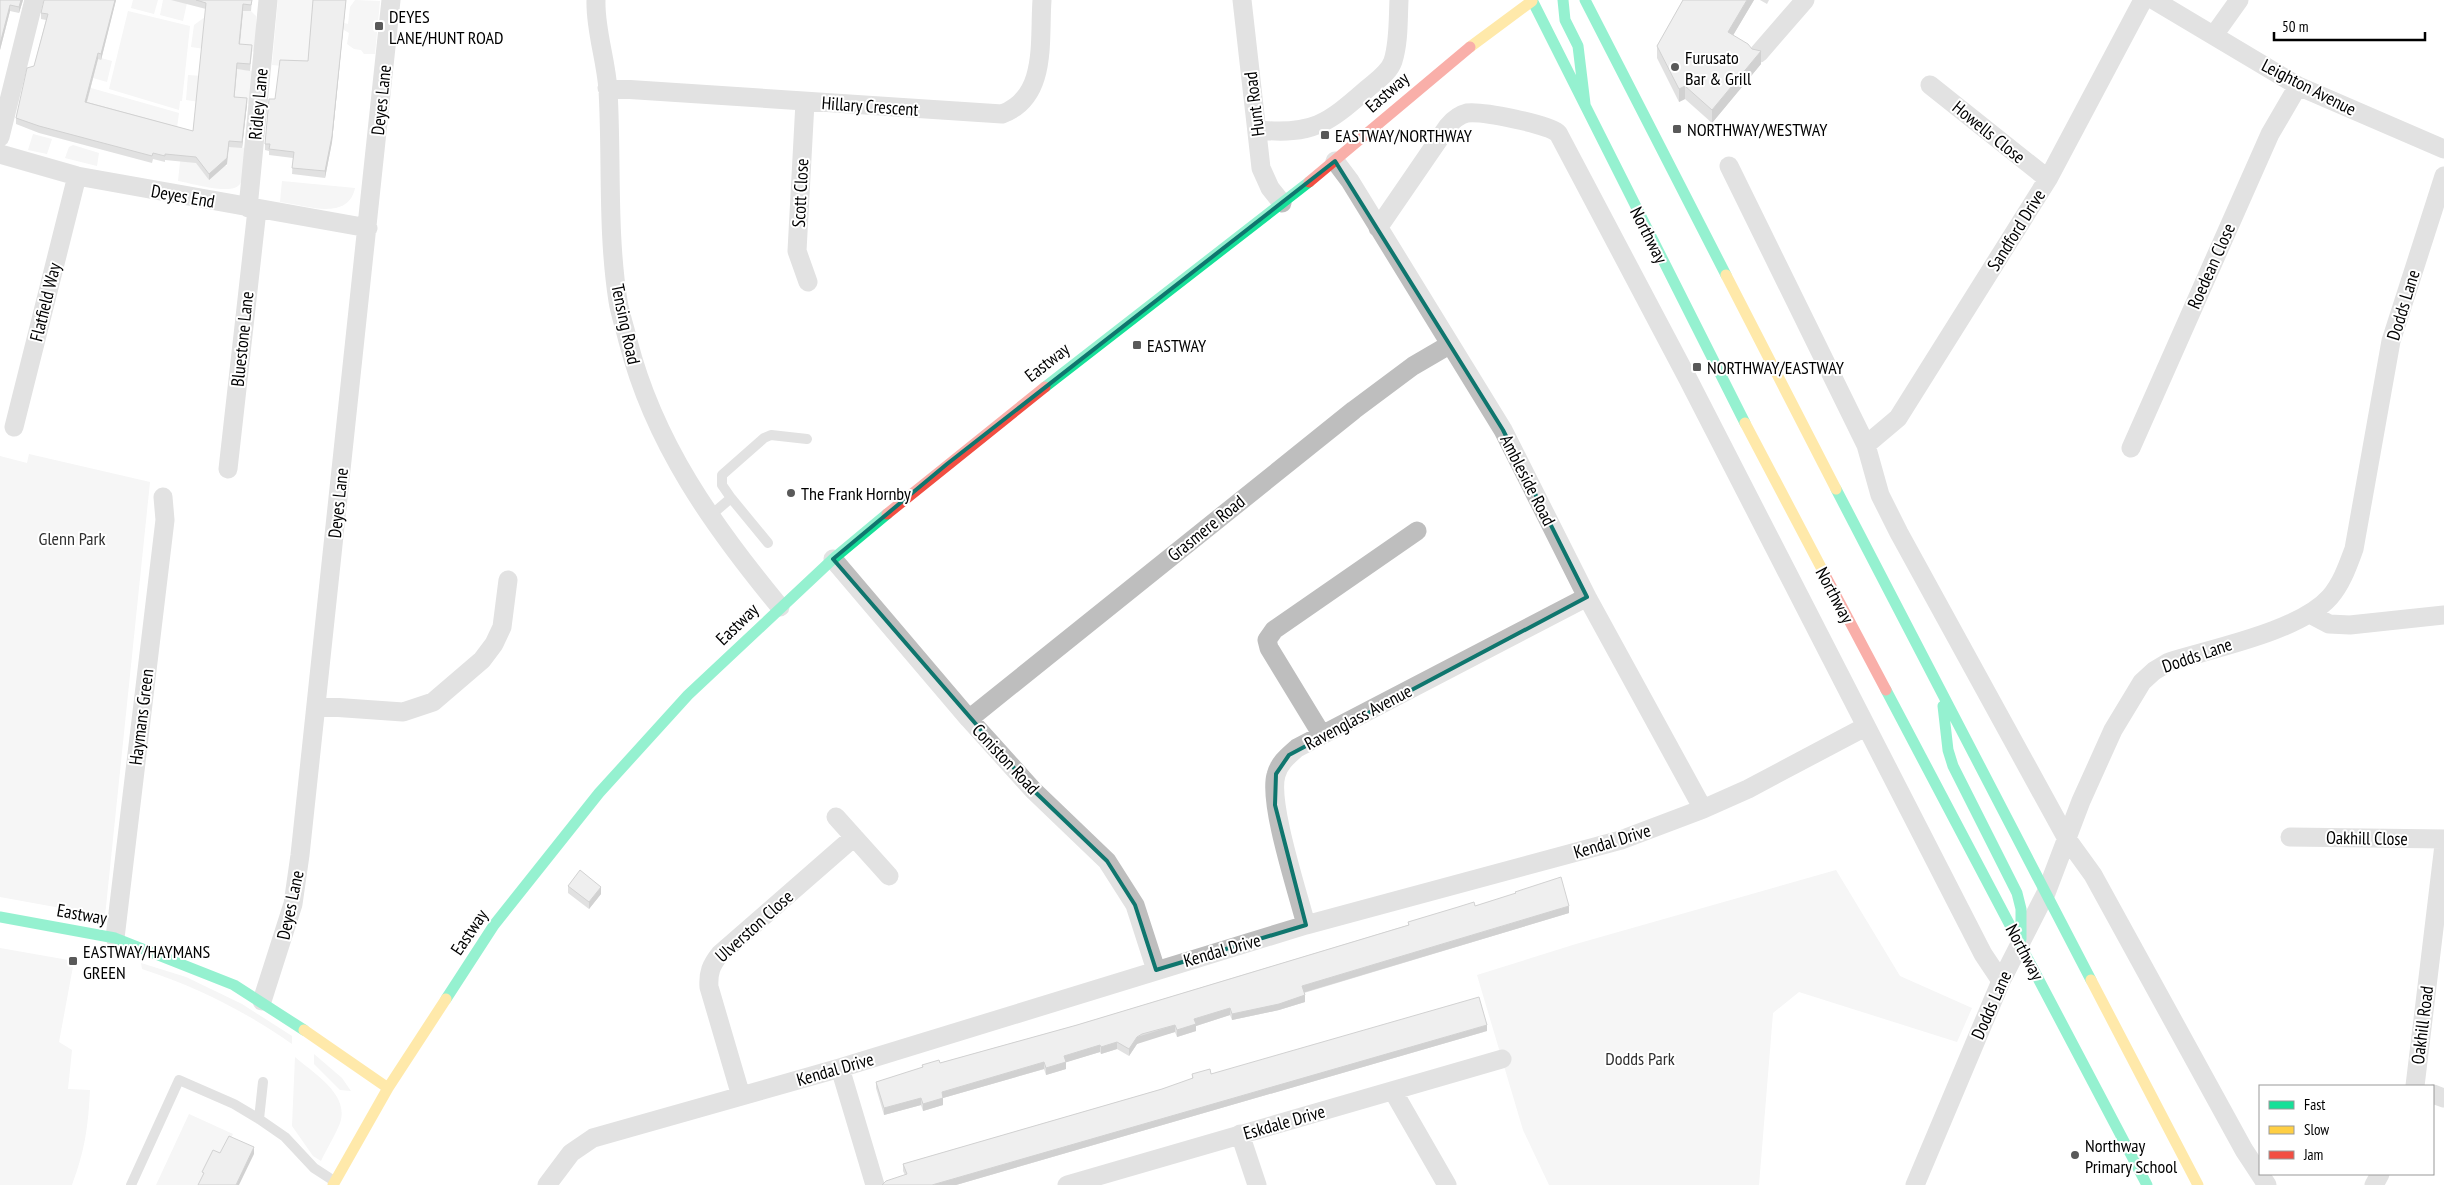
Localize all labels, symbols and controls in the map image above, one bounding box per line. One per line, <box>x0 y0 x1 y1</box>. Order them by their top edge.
place label: DEYES LANE/HUNT ROAD <box>389 5 503 49</box>
scale bar <box>2274 10 2425 42</box>
text: 50 m <box>2282 17 2308 36</box>
marker: DEYES LANE/HUNT ROAD <box>373 20 385 32</box>
place label: Furusato Bar & Grill <box>1685 46 1752 90</box>
street label: Leighton Avenue <box>2258 53 2360 121</box>
marker: Furusato Bar & Grill <box>1669 61 1681 73</box>
street label: Deyes Lane <box>366 64 396 136</box>
street label: Ridley Lane <box>243 67 273 141</box>
street label: Eastway <box>1360 67 1414 117</box>
street label: Hunt Road <box>1239 70 1269 138</box>
street label: Hillary Crescent <box>821 91 919 121</box>
street label: Howells Close <box>1948 96 2030 168</box>
place label: NORTHWAY/WESTWAY <box>1687 118 1828 141</box>
marker: NORTHWAY/WESTWAY <box>1671 123 1683 135</box>
place label: EASTWAY/NORTHWAY <box>1335 124 1473 147</box>
marker: EASTWAY/NORTHWAY <box>1319 129 1331 141</box>
street label: Scott Close <box>787 158 813 228</box>
street label: Deyes End <box>149 179 217 213</box>
street label: Sandford Drive <box>1982 185 2050 275</box>
street label: Northway <box>1625 203 1673 267</box>
street label: Roedean Close <box>2182 220 2240 312</box>
street label: Flatfield Way <box>24 260 66 344</box>
street label: Dodds Lane <box>2381 267 2425 343</box>
street label: Tensing Road <box>606 282 646 366</box>
street label: Bluestone Lane <box>226 290 258 388</box>
place label: EASTWAY <box>1147 334 1207 357</box>
street label: Eastway <box>1020 337 1074 387</box>
marker: EASTWAY <box>1131 339 1143 351</box>
place label: NORTHWAY/EASTWAY <box>1707 356 1845 379</box>
marker: NORTHWAY/EASTWAY <box>1691 361 1703 373</box>
street label: Ambleside Road <box>1495 430 1561 530</box>
street label: Deyes Lane <box>323 467 353 539</box>
place label: The Frank Hornby <box>801 482 911 505</box>
marker: The Frank Hornby <box>785 487 797 499</box>
street label: Grasmere Road <box>1163 490 1249 566</box>
park label: Glenn Park <box>39 527 105 550</box>
street label: Northway <box>1811 563 1859 627</box>
street label: Eastway <box>711 598 763 650</box>
street label: Dodds Lane <box>2159 632 2235 678</box>
street label: Haymans Green <box>124 668 158 766</box>
street label: Ravenglass Avenue <box>1300 679 1416 755</box>
street label: Coniston Road <box>967 719 1045 799</box>
street label: Kendal Drive <box>1571 818 1653 864</box>
street label: Oakhill Close <box>2326 826 2408 850</box>
street label: Deyes Lane <box>271 868 309 942</box>
street label: Ulverston Close <box>710 885 798 967</box>
street label: Eastway <box>55 898 109 930</box>
street label: Eastway <box>445 904 493 959</box>
street label: Northway <box>2001 920 2049 984</box>
street label: Kendal Drive <box>1181 928 1263 972</box>
place label: EASTWAY/HAYMANS GREEN <box>83 940 210 984</box>
marker: EASTWAY/HAYMANS GREEN <box>67 955 79 967</box>
street label: Dodds Lane <box>1966 967 2016 1043</box>
street label: Oakhill Road <box>2406 984 2438 1066</box>
street label: Kendal Drive <box>794 1047 876 1091</box>
park label: Dodds Park <box>1605 1047 1675 1070</box>
legend <box>2259 1085 2434 1175</box>
text: Fast <box>2304 1095 2325 1114</box>
street label: Eskdale Drive <box>1240 1099 1328 1145</box>
text: Slow <box>2304 1120 2329 1139</box>
place label: Northway Primary School <box>2085 1134 2178 1178</box>
text: Jam <box>2303 1145 2323 1164</box>
marker: Northway Primary School <box>2069 1149 2081 1161</box>

